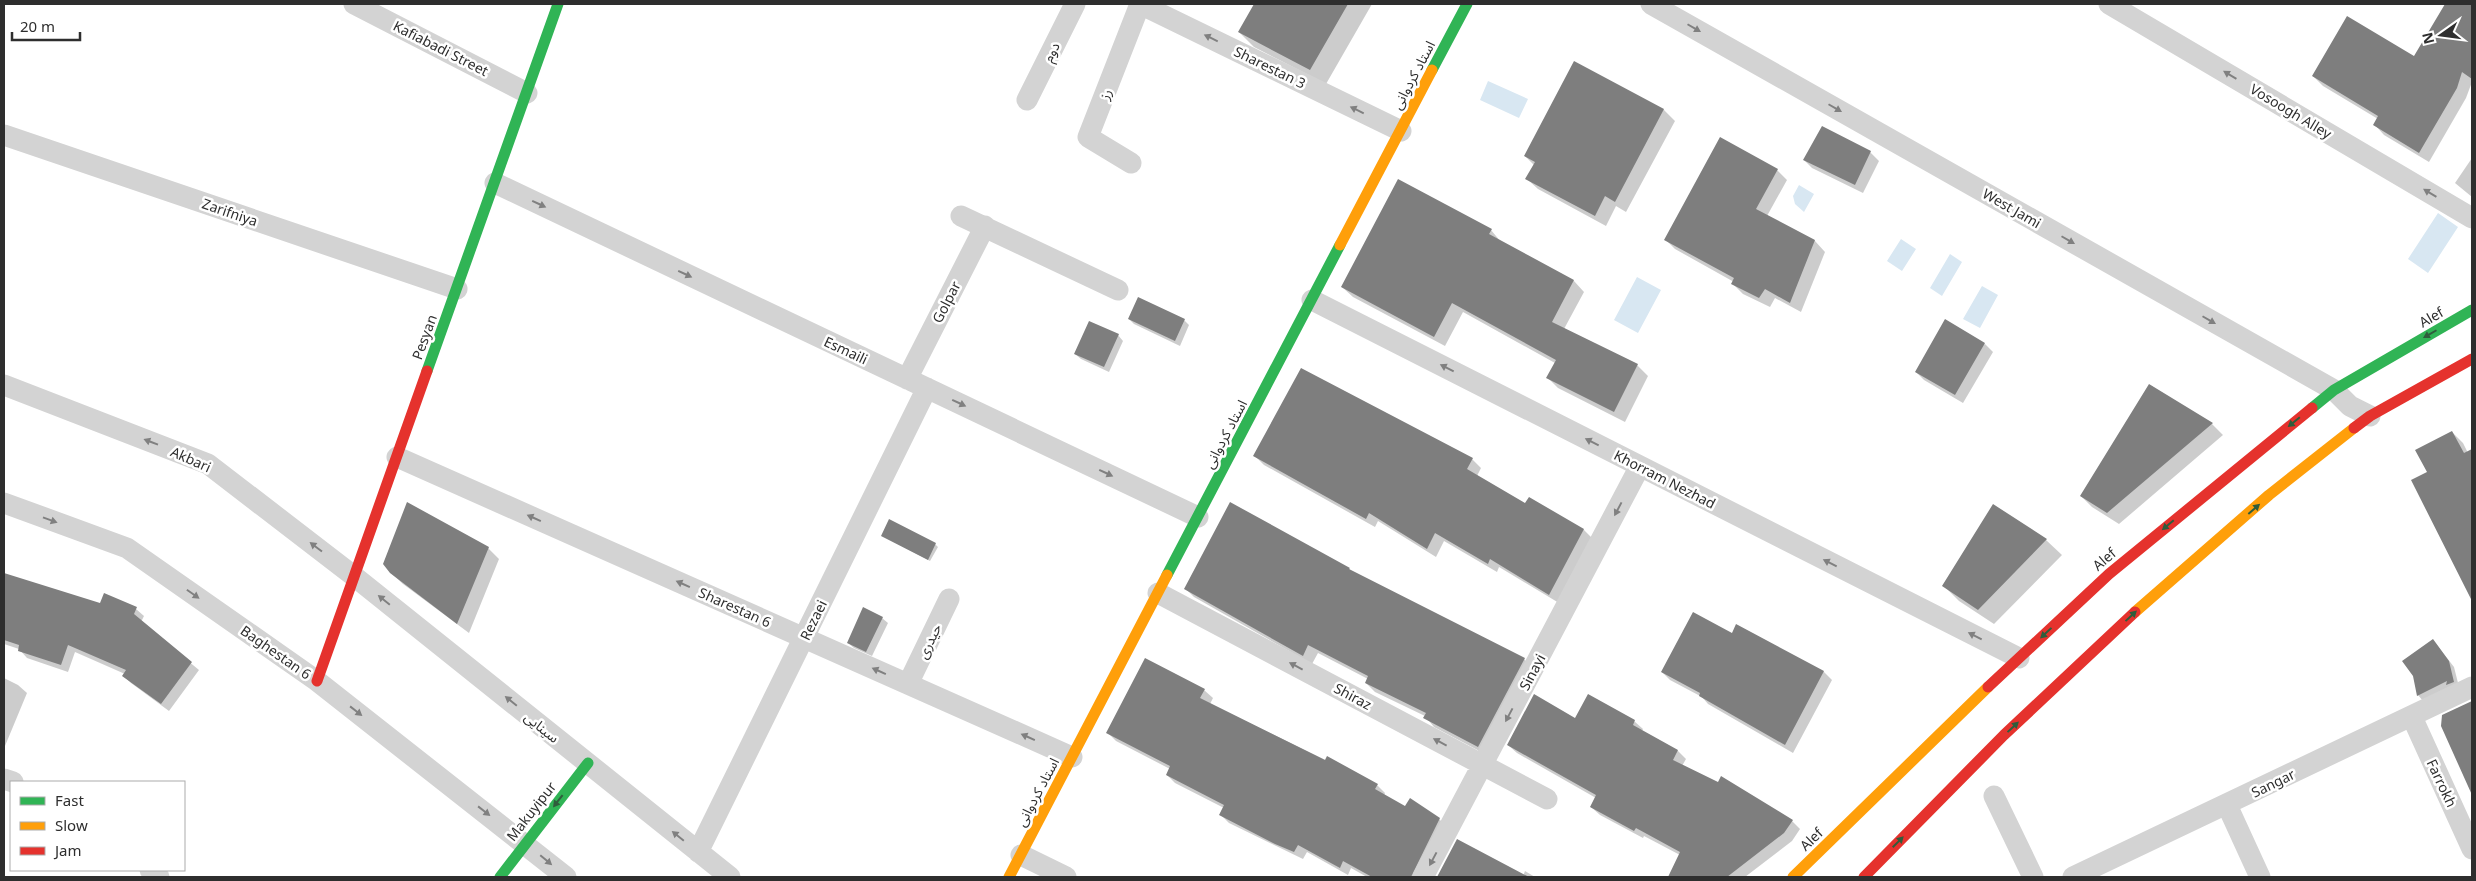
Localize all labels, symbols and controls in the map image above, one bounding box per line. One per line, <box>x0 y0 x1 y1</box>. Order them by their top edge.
scale bar <box>12 10 80 42</box>
north arrow <box>2416 10 2466 60</box>
text: 20 m <box>20 16 55 36</box>
street label: Kafiabadi Street <box>390 16 492 80</box>
one-way arrow <box>1687 23 1700 32</box>
text: N <box>2417 30 2438 46</box>
one-way arrow <box>1204 34 1218 42</box>
street label: استاد کردوانی <box>1387 37 1439 113</box>
street label: دوم <box>1038 39 1066 66</box>
street label: Sharestan 3 <box>1231 41 1309 93</box>
one-way arrow <box>2223 70 2237 79</box>
street label: Vosoogh Alley <box>2247 79 2336 143</box>
street label: رز <box>1094 86 1116 103</box>
one-way arrow <box>1828 103 1842 112</box>
one-way arrow <box>1350 105 1364 113</box>
street label: West Jami <box>1979 184 2045 232</box>
one-way arrow <box>2423 189 2438 197</box>
street label: Zarifniya <box>200 194 260 230</box>
one-way arrow <box>532 200 546 208</box>
one-way arrow <box>2061 235 2075 244</box>
one-way arrow <box>678 269 693 278</box>
street label: Golpar <box>927 278 965 326</box>
street label: Alef <box>2415 302 2448 332</box>
street label: Pesyan <box>407 312 441 362</box>
one-way arrow <box>2203 315 2216 324</box>
one-way arrow <box>2424 330 2437 339</box>
street label: Esmaili <box>821 332 871 368</box>
one-way arrow <box>1439 364 1454 372</box>
street label: استاد کردوانی <box>1199 396 1251 472</box>
one-way arrow <box>952 400 966 408</box>
one-way arrow <box>2288 417 2301 428</box>
one-way arrow <box>143 438 158 445</box>
one-way arrow <box>1584 438 1599 446</box>
street label: Akbari <box>168 442 214 476</box>
street label: Khorram Nezhad <box>1611 445 1719 513</box>
one-way arrow <box>1098 469 1113 477</box>
one-way arrow <box>1613 503 1622 516</box>
one-way arrow <box>2247 503 2259 515</box>
one-way arrow <box>527 513 541 521</box>
one-way arrow <box>42 517 57 524</box>
one-way arrow <box>2162 520 2175 531</box>
one-way arrow <box>309 542 323 552</box>
street label: Alef <box>2088 543 2121 574</box>
one-way arrow <box>1823 559 1837 567</box>
one-way arrow <box>676 579 690 587</box>
street label: Sharestan 6 <box>696 583 774 631</box>
one-way arrow <box>186 589 200 599</box>
one-way arrow <box>378 594 391 605</box>
street label: Rezaei <box>795 597 831 643</box>
one-way arrow <box>2125 610 2137 622</box>
street label: حیدری <box>912 620 946 662</box>
street label: Baghestan 6 <box>237 621 315 683</box>
one-way arrow <box>2041 627 2053 639</box>
one-way arrow <box>1968 632 1982 640</box>
street label: Sinayi <box>1515 651 1549 693</box>
one-way arrow <box>1289 662 1303 670</box>
one-way arrow <box>872 667 886 675</box>
street label: Shiraz <box>1331 678 1375 714</box>
one-way arrow <box>505 696 518 707</box>
one-way arrow <box>349 705 362 716</box>
street label: سینایی <box>521 707 563 747</box>
one-way arrow <box>1505 708 1513 722</box>
one-way arrow <box>2006 721 2018 733</box>
one-way arrow <box>1021 733 1035 741</box>
one-way arrow <box>1432 738 1447 746</box>
street label: استاد کردوانی <box>1011 754 1063 830</box>
street label: Farrokh <box>2423 756 2461 810</box>
street label: Sangar <box>2248 764 2298 802</box>
street label: Makuyipur <box>502 777 560 845</box>
legend <box>10 781 185 871</box>
text: Fast <box>55 790 84 810</box>
one-way arrow <box>552 794 563 807</box>
one-way arrow <box>477 805 490 816</box>
text: Slow <box>55 815 88 835</box>
street label: Alef <box>1795 823 1828 855</box>
one-way arrow <box>672 830 685 841</box>
one-way arrow <box>1892 837 1904 849</box>
text: Jam <box>53 840 82 860</box>
one-way arrow <box>1429 851 1437 866</box>
one-way arrow <box>539 854 551 866</box>

